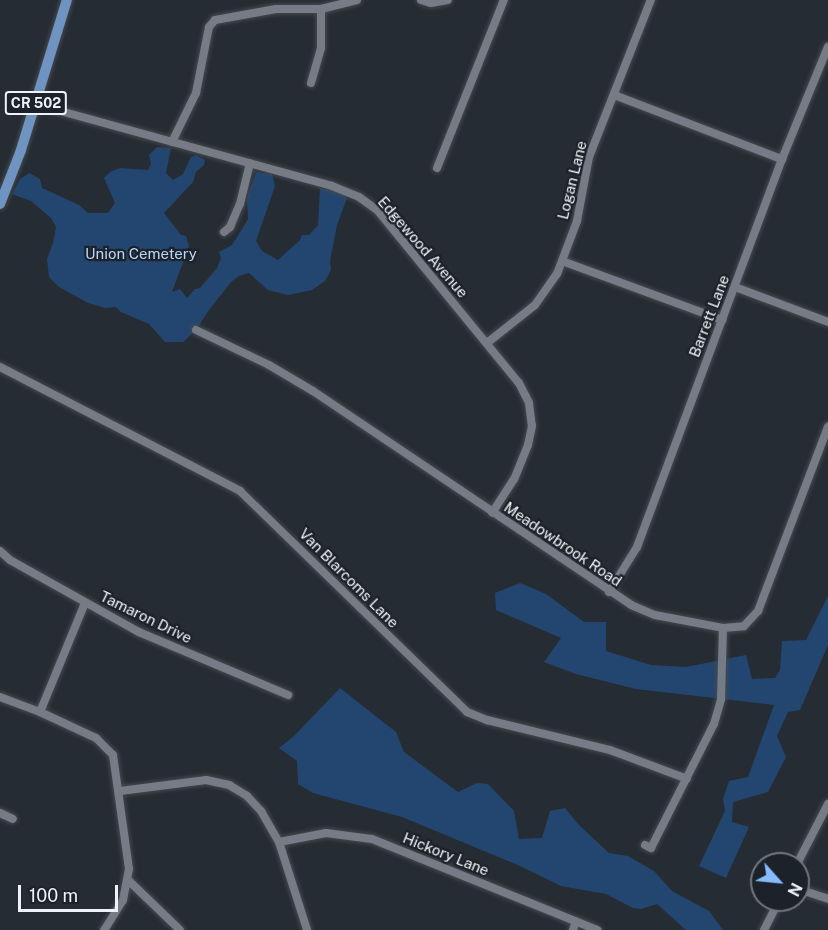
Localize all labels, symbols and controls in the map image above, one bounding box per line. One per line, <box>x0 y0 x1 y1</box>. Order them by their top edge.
road number: CR 502 <box>4 92 68 114</box>
street label: Logan Lane <box>554 139 590 221</box>
street label: Edgewood Avenue <box>374 193 472 301</box>
park label: Union Cemetery <box>85 245 197 263</box>
street label: Barrett Lane <box>685 272 733 360</box>
street label: Meadowbrook Road <box>501 498 625 590</box>
street label: Van Blarcoms Lane <box>296 525 402 631</box>
street label: Tamaron Drive <box>97 587 195 647</box>
street label: Hickory Lane <box>400 829 492 879</box>
north arrow <box>750 852 810 912</box>
scale bar <box>21 873 122 911</box>
text: N <box>783 880 806 899</box>
text: 100 m <box>29 885 78 906</box>

